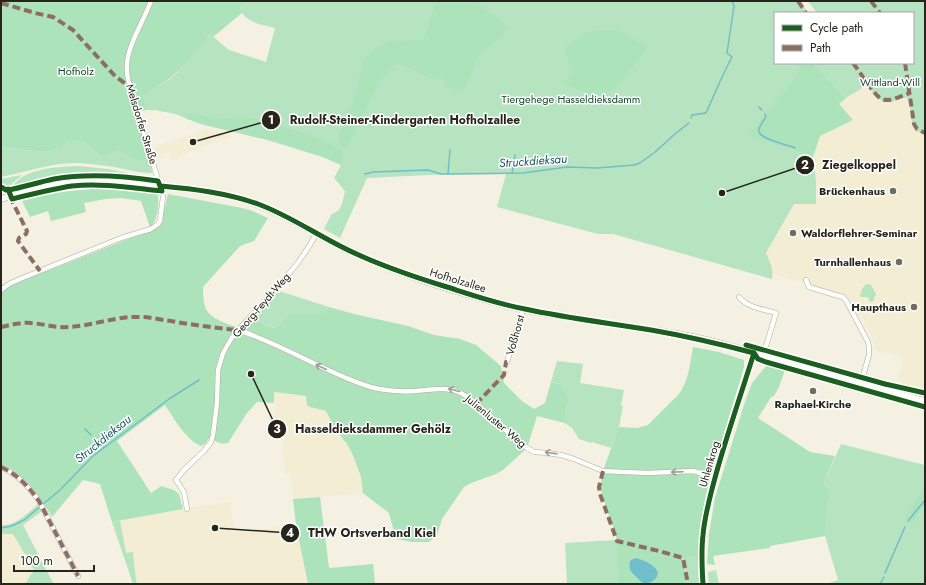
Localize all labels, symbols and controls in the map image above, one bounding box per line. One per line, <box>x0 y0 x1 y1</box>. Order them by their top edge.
legend <box>774 12 914 64</box>
text: Cycle path <box>810 19 863 37</box>
text: Path <box>810 39 831 57</box>
park label: Hofholz <box>58 63 94 79</box>
park label: Wittland-Will <box>860 74 920 90</box>
street label: Melsdorfer Straße <box>122 82 162 166</box>
park label: Tiergehege Hasseldieksdamm <box>502 91 640 107</box>
callout: Rudolf-Steiner-Kindergarten Hofholzallee <box>261 108 528 132</box>
text: 1 <box>268 111 274 129</box>
text: Rudolf-Steiner-Kindergarten Hofholzallee <box>290 111 520 129</box>
water label: Struckdieksau <box>498 150 568 172</box>
callout: Ziegelkoppel <box>795 153 904 177</box>
text: 2 <box>801 156 809 174</box>
text: Ziegelkoppel <box>822 156 896 174</box>
place label: Brückenhaus <box>819 183 885 199</box>
marker: Brückenhaus <box>888 186 898 196</box>
place label: Waldorflehrer-Seminar <box>801 225 918 241</box>
marker: Waldorflehrer-Seminar <box>788 228 798 238</box>
place label: Turnhallenhaus <box>814 254 891 270</box>
marker: Turnhallenhaus <box>894 257 904 267</box>
street label: Hofholzallee <box>428 264 488 296</box>
street label: Georg-Feydt-Weg <box>228 269 294 341</box>
place label: Haupthaus <box>851 299 906 315</box>
marker: Haupthaus <box>909 302 919 312</box>
street label: Voßhorst <box>502 313 528 357</box>
one-way arrow <box>315 363 327 370</box>
one-way arrow <box>448 386 461 394</box>
marker: Raphael-Kirche <box>808 386 818 396</box>
street label: Julienluster Weg <box>460 389 530 451</box>
place label: Raphael-Kirche <box>775 396 851 412</box>
water label: Struckdieksau <box>71 411 135 467</box>
callout: Hasseldieksdammer Gehölz <box>267 417 459 441</box>
text: 3 <box>273 420 281 438</box>
text: Hasseldieksdammer Gehölz <box>295 420 452 438</box>
street label: Uhlenkrog <box>695 439 723 489</box>
one-way arrow <box>545 449 558 457</box>
one-way arrow <box>671 468 684 476</box>
callout: THW Ortsverband Kiel <box>280 521 444 545</box>
text: 4 <box>286 524 294 542</box>
text: THW Ortsverband Kiel <box>308 524 436 542</box>
scale bar <box>14 547 94 573</box>
text: 100 m <box>20 552 53 570</box>

